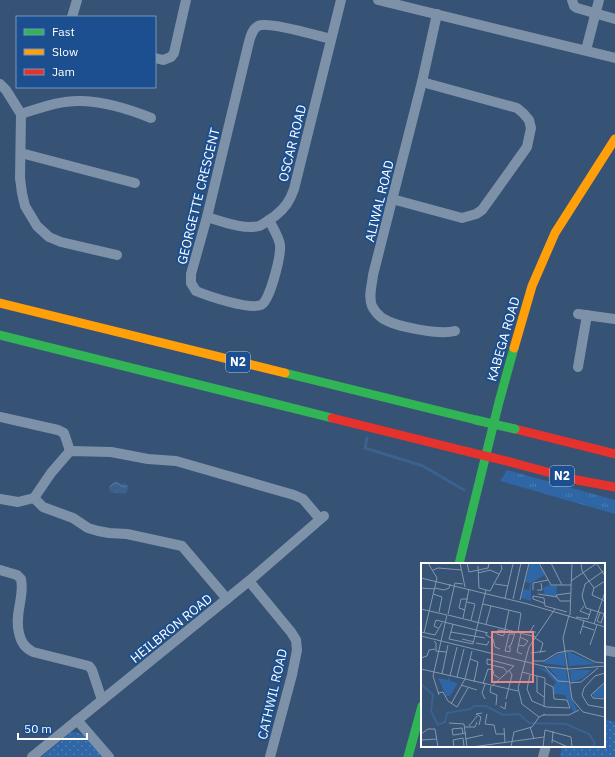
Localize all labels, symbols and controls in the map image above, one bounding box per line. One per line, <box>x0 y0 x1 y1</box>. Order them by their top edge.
legend <box>16 16 156 88</box>
text: Fast <box>52 24 75 39</box>
text: Slow <box>52 44 78 59</box>
text: Jam <box>52 64 75 79</box>
street label: OSCAR ROAD <box>275 103 310 183</box>
street label: GEORGETTE CRESCENT <box>173 125 224 266</box>
street label: ALIWAL ROAD <box>361 158 398 244</box>
street label: KABEGA ROAD <box>483 295 524 383</box>
road number: N2 <box>226 352 250 372</box>
road number: N2 <box>550 466 574 486</box>
inset map <box>421 563 605 747</box>
street label: HEILBRON ROAD <box>127 590 216 667</box>
street label: CATHWIL ROAD <box>254 647 291 741</box>
scale bar <box>18 715 87 741</box>
text: 50 m <box>24 721 52 736</box>

